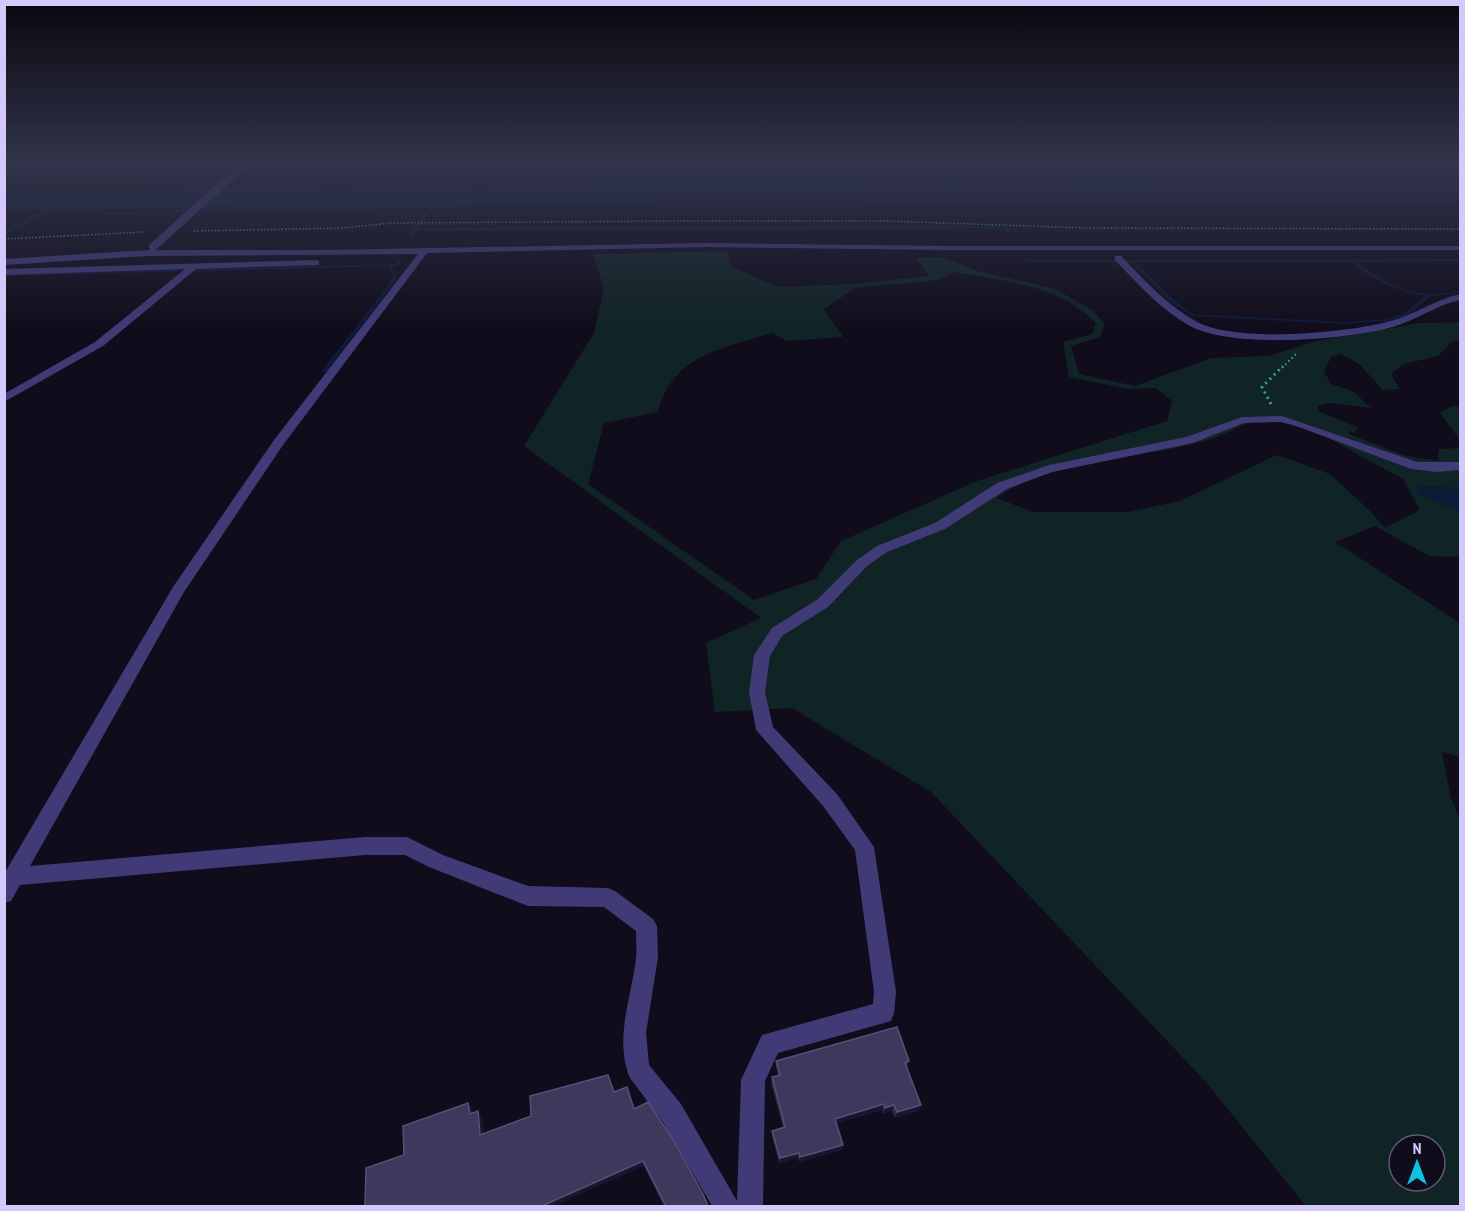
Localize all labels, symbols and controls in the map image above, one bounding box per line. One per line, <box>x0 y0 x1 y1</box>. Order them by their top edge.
north arrow <box>1387 1133 1447 1193</box>
text: N <box>1413 1138 1421 1158</box>

